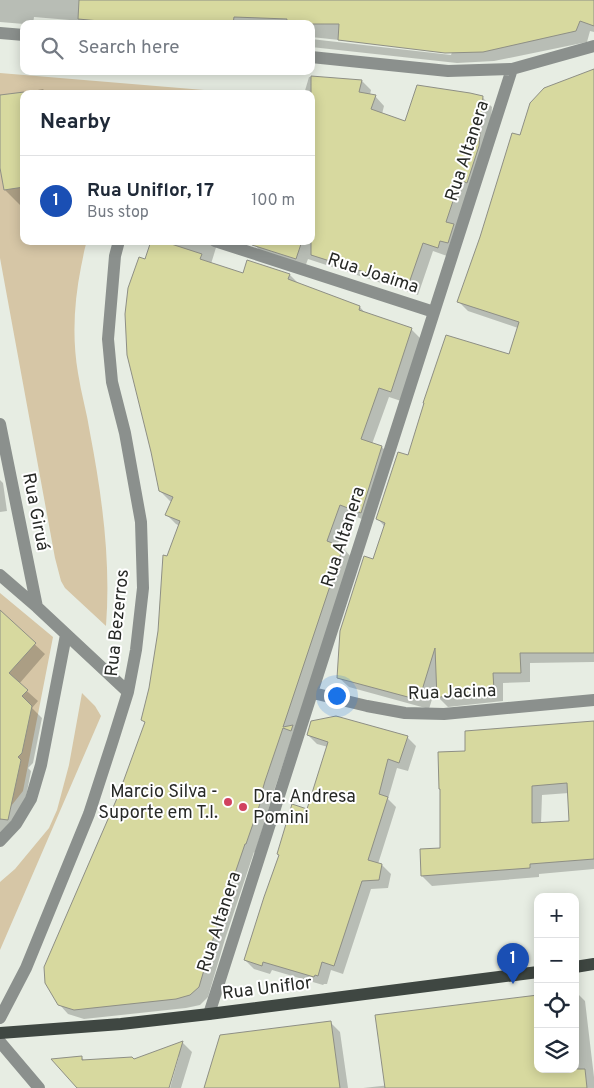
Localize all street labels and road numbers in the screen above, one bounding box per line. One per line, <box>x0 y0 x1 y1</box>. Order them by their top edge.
street label: Rua Altanera <box>441 98 495 204</box>
street label: Rua Joaima <box>324 248 422 300</box>
street label: Rua Giruá <box>16 471 54 553</box>
street label: Rua Altanera <box>317 484 371 590</box>
street label: Rua Bezerros <box>101 568 135 678</box>
street label: Rua Jacina <box>407 680 497 706</box>
street label: Rua Altanera <box>193 869 247 975</box>
street label: Rua Uniflor <box>221 972 313 1006</box>

